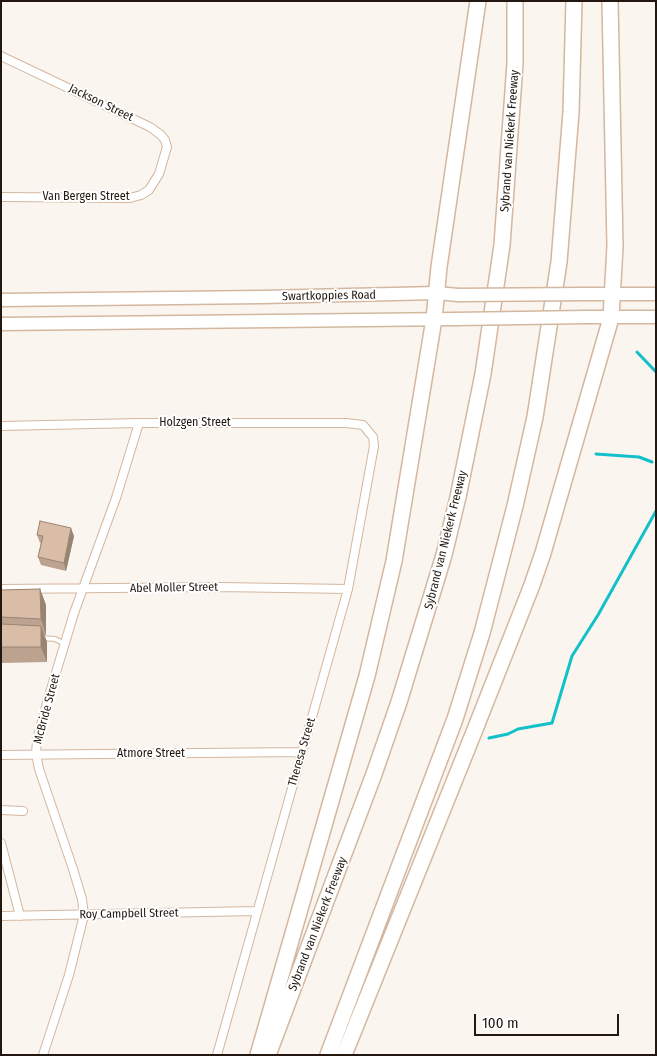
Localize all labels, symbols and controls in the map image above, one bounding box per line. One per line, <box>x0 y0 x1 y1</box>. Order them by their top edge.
street label: Sybrand van Niekerk Freeway <box>498 69 522 213</box>
street label: Jackson Street <box>66 81 136 125</box>
street label: Van Bergen Street <box>42 190 130 204</box>
street label: Swartkoppies Road <box>282 288 376 304</box>
street label: Holzgen Street <box>159 416 231 430</box>
street label: Sybrand van Niekerk Freeway <box>422 469 470 611</box>
street label: Abel Moller Street <box>130 580 218 596</box>
street label: McBride Street <box>31 672 63 746</box>
street label: Theresa Street <box>285 716 319 788</box>
street label: Atmore Street <box>117 747 185 761</box>
street label: Sybrand van Niekerk Freeway <box>286 855 350 993</box>
street label: Roy Campbell Street <box>79 906 179 922</box>
scale bar <box>477 1004 622 1036</box>
text: 100 m <box>482 1014 519 1032</box>

